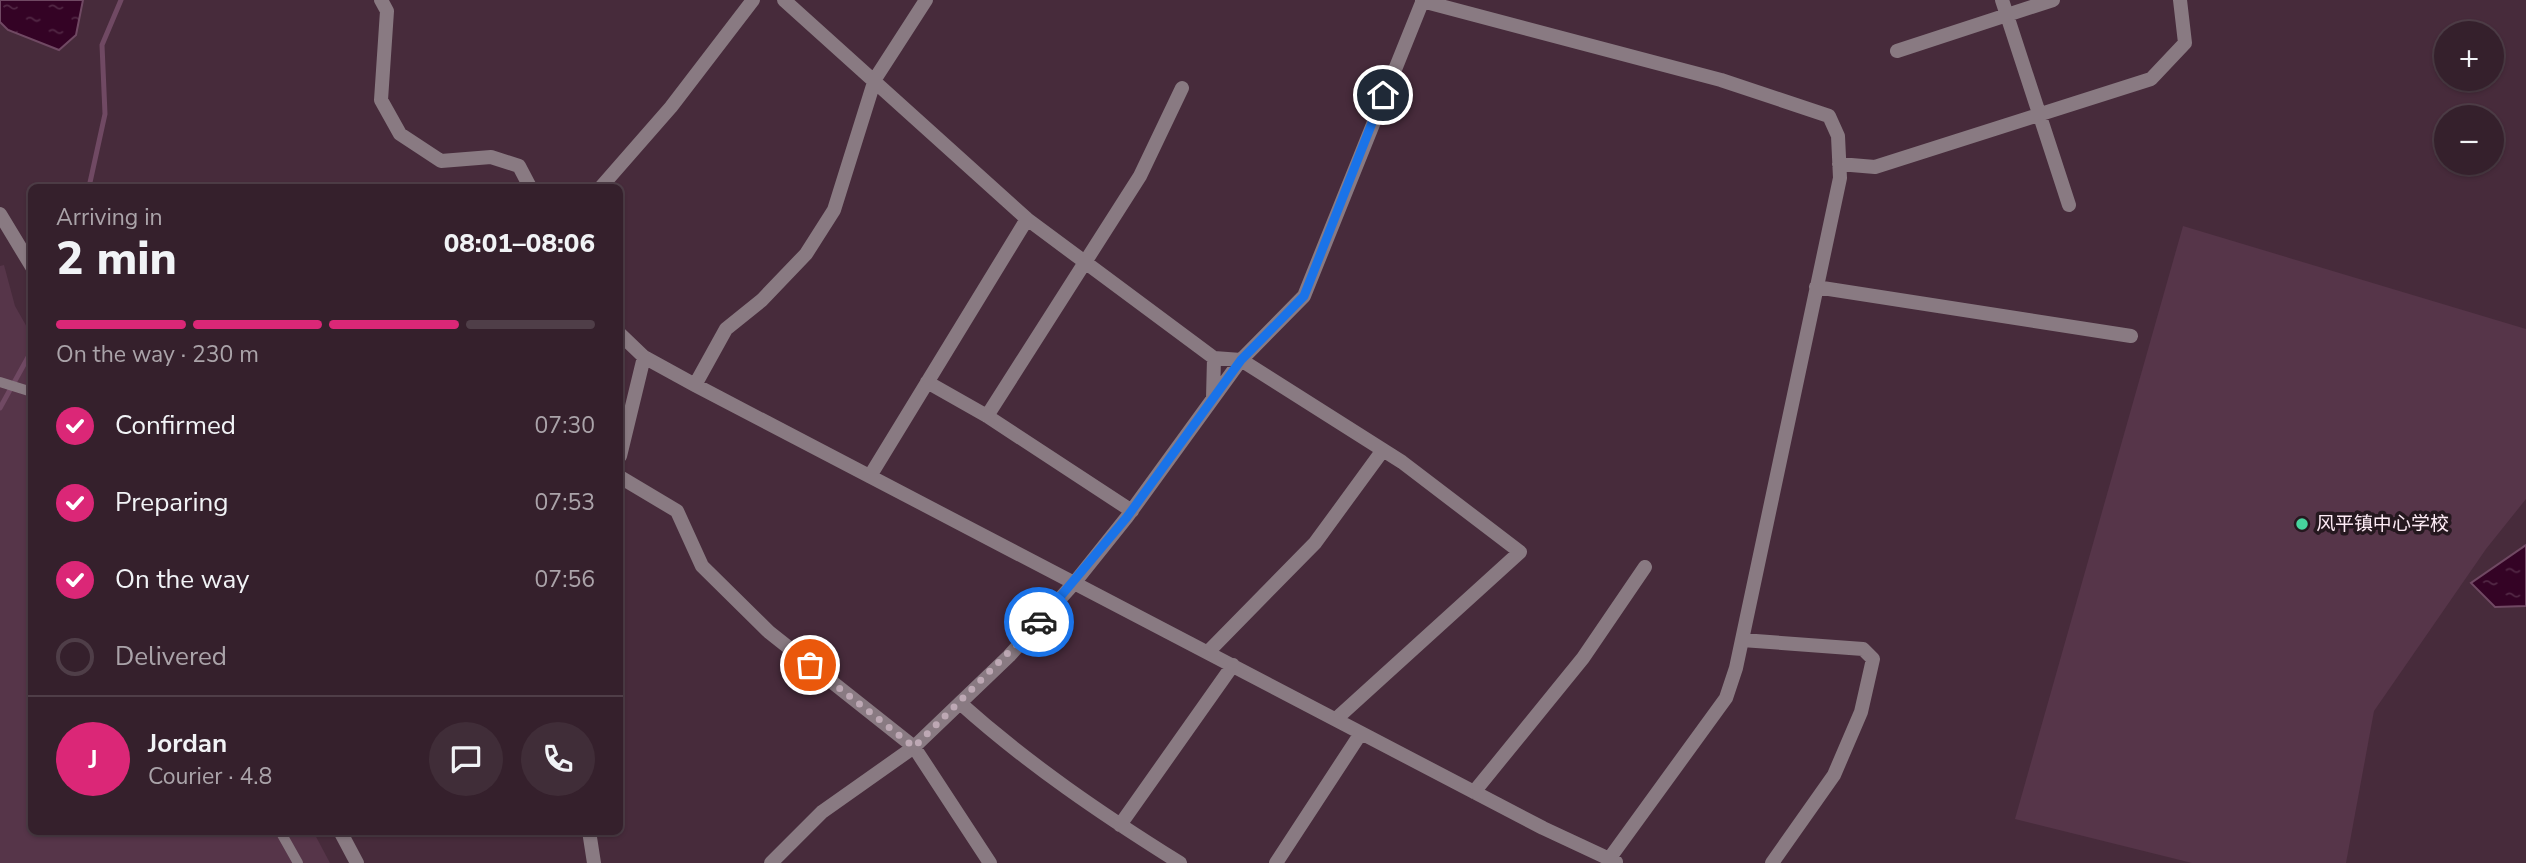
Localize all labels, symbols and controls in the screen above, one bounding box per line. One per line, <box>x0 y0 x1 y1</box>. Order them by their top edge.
map controls <box>2434 21 2504 175</box>
button: + <box>2434 21 2504 91</box>
pin <box>1353 65 1413 125</box>
icon: home <box>1364 76 1402 114</box>
button: − <box>2434 105 2504 175</box>
text: Arriving in <box>56 202 163 233</box>
text: 08:01–08:06 <box>444 226 595 261</box>
text: 2 min <box>56 227 177 290</box>
text: On the way · 230 m <box>56 339 259 370</box>
icon: check <box>56 407 94 445</box>
text: Confirmed <box>115 408 236 443</box>
text: 07:30 <box>535 410 595 441</box>
icon: check <box>56 484 94 522</box>
text: Preparing <box>115 485 228 520</box>
text: 07:53 <box>535 487 595 518</box>
place label: 风平镇中心学校 <box>2316 511 2449 537</box>
marker: 风平镇中心学校 <box>2294 516 2310 532</box>
icon: check <box>56 561 94 599</box>
text: On the way <box>115 562 249 597</box>
text: 07:56 <box>535 564 595 595</box>
courier <box>1004 587 1074 657</box>
icon: car <box>1020 603 1058 641</box>
pin <box>780 635 840 695</box>
text: Delivered <box>115 639 227 674</box>
icon: bag <box>791 646 829 684</box>
button: chat <box>429 722 503 796</box>
button: phone <box>521 722 595 796</box>
text: Jordan <box>148 726 227 761</box>
text: J <box>88 742 98 777</box>
text: Courier · 4.8 <box>148 761 272 792</box>

